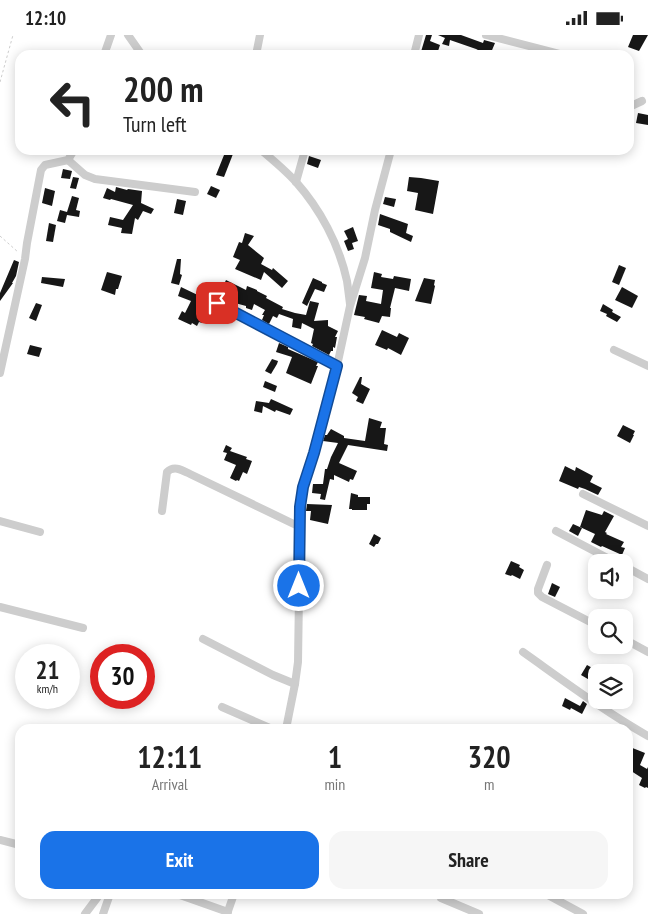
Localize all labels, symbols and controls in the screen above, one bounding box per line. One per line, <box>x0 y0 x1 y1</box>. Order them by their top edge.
text: 12:10 <box>25 6 66 30</box>
text: 200 m <box>123 66 204 112</box>
icon: left <box>40 70 105 135</box>
text: Turn left <box>123 110 187 138</box>
pin <box>196 282 238 324</box>
icon: arrive <box>203 289 231 317</box>
map controls <box>588 554 633 709</box>
button: sound <box>588 554 633 599</box>
position arrow <box>272 559 324 611</box>
button: search <box>588 609 633 654</box>
speed limit sign: 30 <box>90 644 155 709</box>
text: 21 <box>36 654 59 686</box>
button: layers <box>588 664 633 709</box>
text: km/h <box>37 681 58 696</box>
text: 12:11 <box>137 737 202 776</box>
text: 1 <box>328 737 342 776</box>
text: 320 <box>468 737 511 776</box>
text: Arrival <box>152 774 188 794</box>
text: min <box>324 774 345 794</box>
text: m <box>484 774 494 794</box>
button: Exit <box>40 831 319 889</box>
button: Share <box>329 831 608 889</box>

